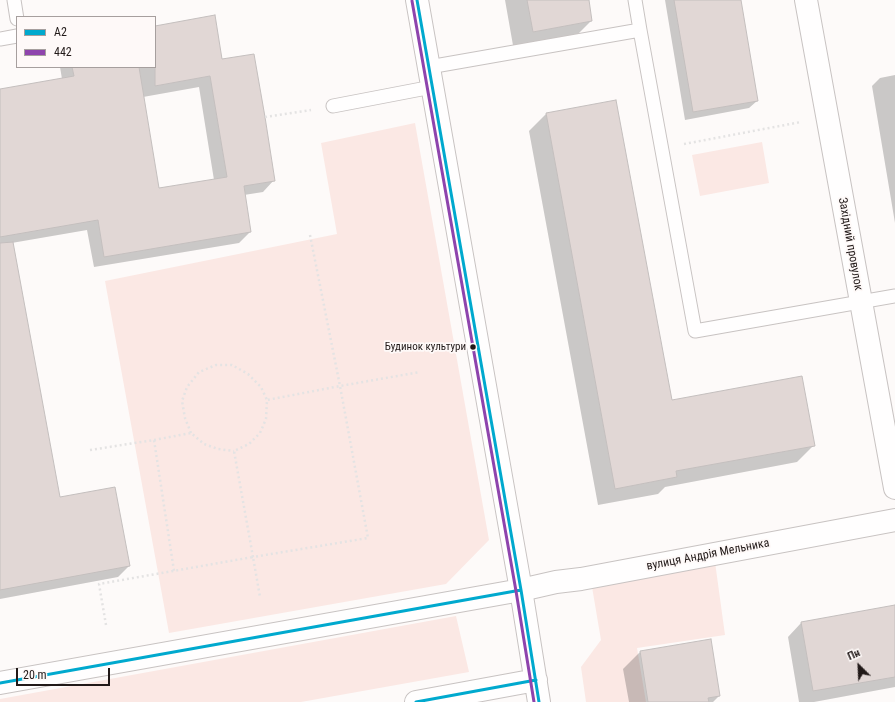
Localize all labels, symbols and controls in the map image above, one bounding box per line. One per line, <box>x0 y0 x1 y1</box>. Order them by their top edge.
legend <box>16 16 156 68</box>
text: А2 <box>54 25 67 39</box>
text: 442 <box>54 45 72 59</box>
street label: Західний провулок <box>835 196 865 292</box>
place label: Будинок культури <box>385 340 466 354</box>
marker: Будинок культури <box>468 342 478 352</box>
street label: вулиця Андрія Мельника <box>645 536 771 574</box>
north arrow <box>839 646 879 686</box>
text: Пн <box>846 646 862 663</box>
scale bar <box>18 660 112 686</box>
text: 20 m <box>23 668 47 682</box>

